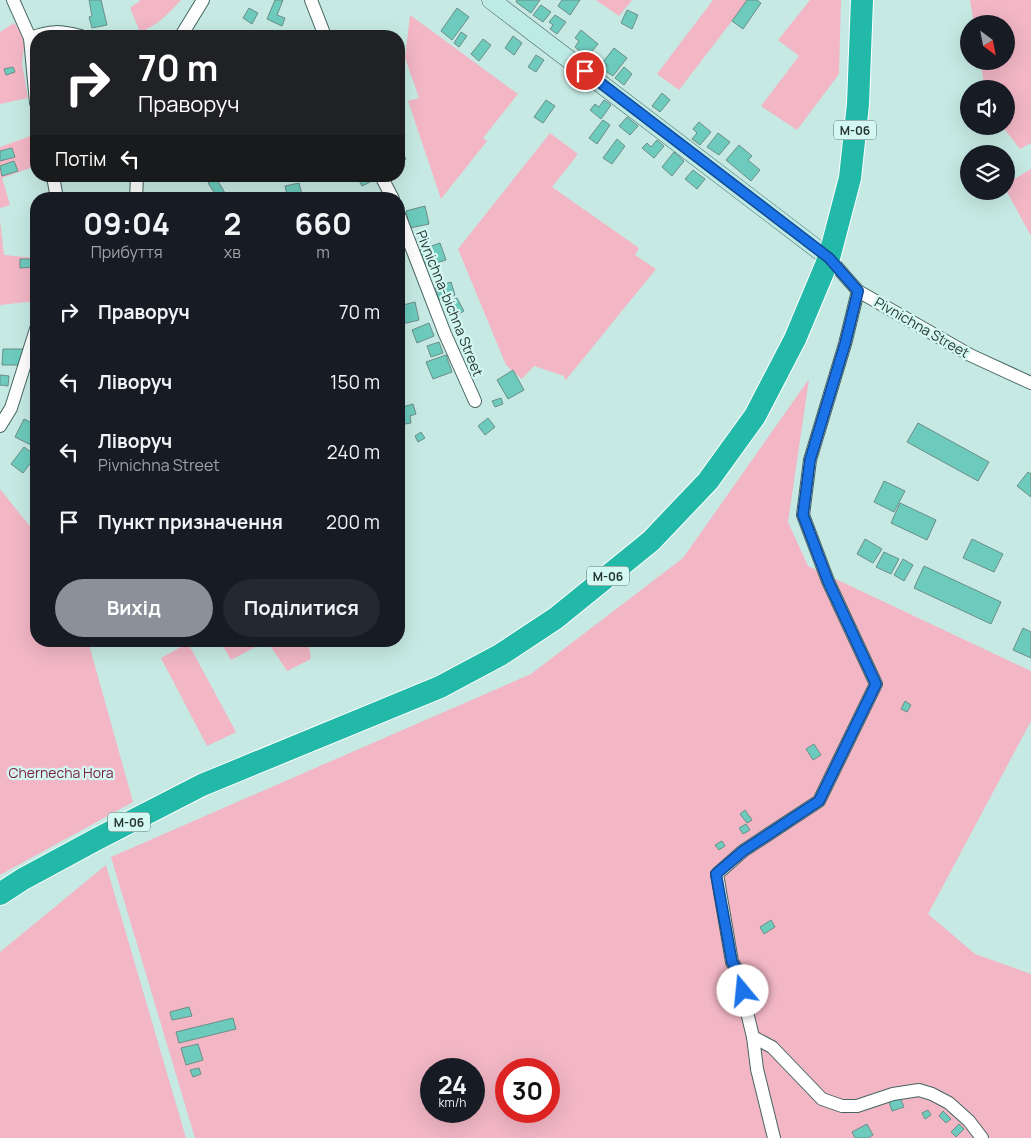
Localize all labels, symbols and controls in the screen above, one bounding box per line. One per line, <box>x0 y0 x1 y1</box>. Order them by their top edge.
north arrow <box>960 15 1015 70</box>
map controls <box>960 15 1015 200</box>
text: 70 m <box>138 44 218 92</box>
icon: right <box>55 50 120 115</box>
pin <box>564 50 606 92</box>
icon: arrive <box>571 57 599 85</box>
button: sound <box>960 80 1015 135</box>
text: Праворуч <box>138 89 239 119</box>
road number: М-06 <box>834 120 876 140</box>
icon: left <box>116 145 144 173</box>
button: layers <box>960 145 1015 200</box>
text: Потім <box>55 146 106 172</box>
text: 09:04 <box>83 203 170 244</box>
text: 2 <box>223 203 241 244</box>
text: 660 <box>295 203 352 244</box>
street label: Pivnichna-bichna Street <box>412 227 488 379</box>
text: Прибуття <box>91 241 163 263</box>
text: хв <box>224 241 241 263</box>
text: m <box>316 241 330 263</box>
street label: Pivnichna Street <box>871 292 973 362</box>
icon: right <box>55 298 83 326</box>
text: Праворуч <box>98 299 190 325</box>
text: 70 m <box>339 299 380 325</box>
icon: left <box>55 368 83 396</box>
text: Ліворуч <box>98 369 172 395</box>
text: 150 m <box>330 369 380 395</box>
text: Ліворуч <box>98 428 172 454</box>
icon: left <box>55 438 83 466</box>
text: 240 m <box>327 439 380 465</box>
text: Pivnichna Street <box>98 454 220 476</box>
icon: arrive <box>55 508 83 536</box>
text: Пункт призначення <box>98 509 283 535</box>
text: 200 m <box>326 509 380 535</box>
road number: М-06 <box>587 566 629 586</box>
button: Вихід <box>55 579 213 637</box>
button: Поділитися <box>223 579 380 637</box>
park label: Chernecha Hora <box>8 763 114 782</box>
road number: М-06 <box>108 812 150 832</box>
position arrow <box>716 964 768 1016</box>
speed limit sign: 30 <box>495 1058 560 1123</box>
text: 24 <box>438 1067 467 1102</box>
text: km/h <box>439 1094 466 1111</box>

